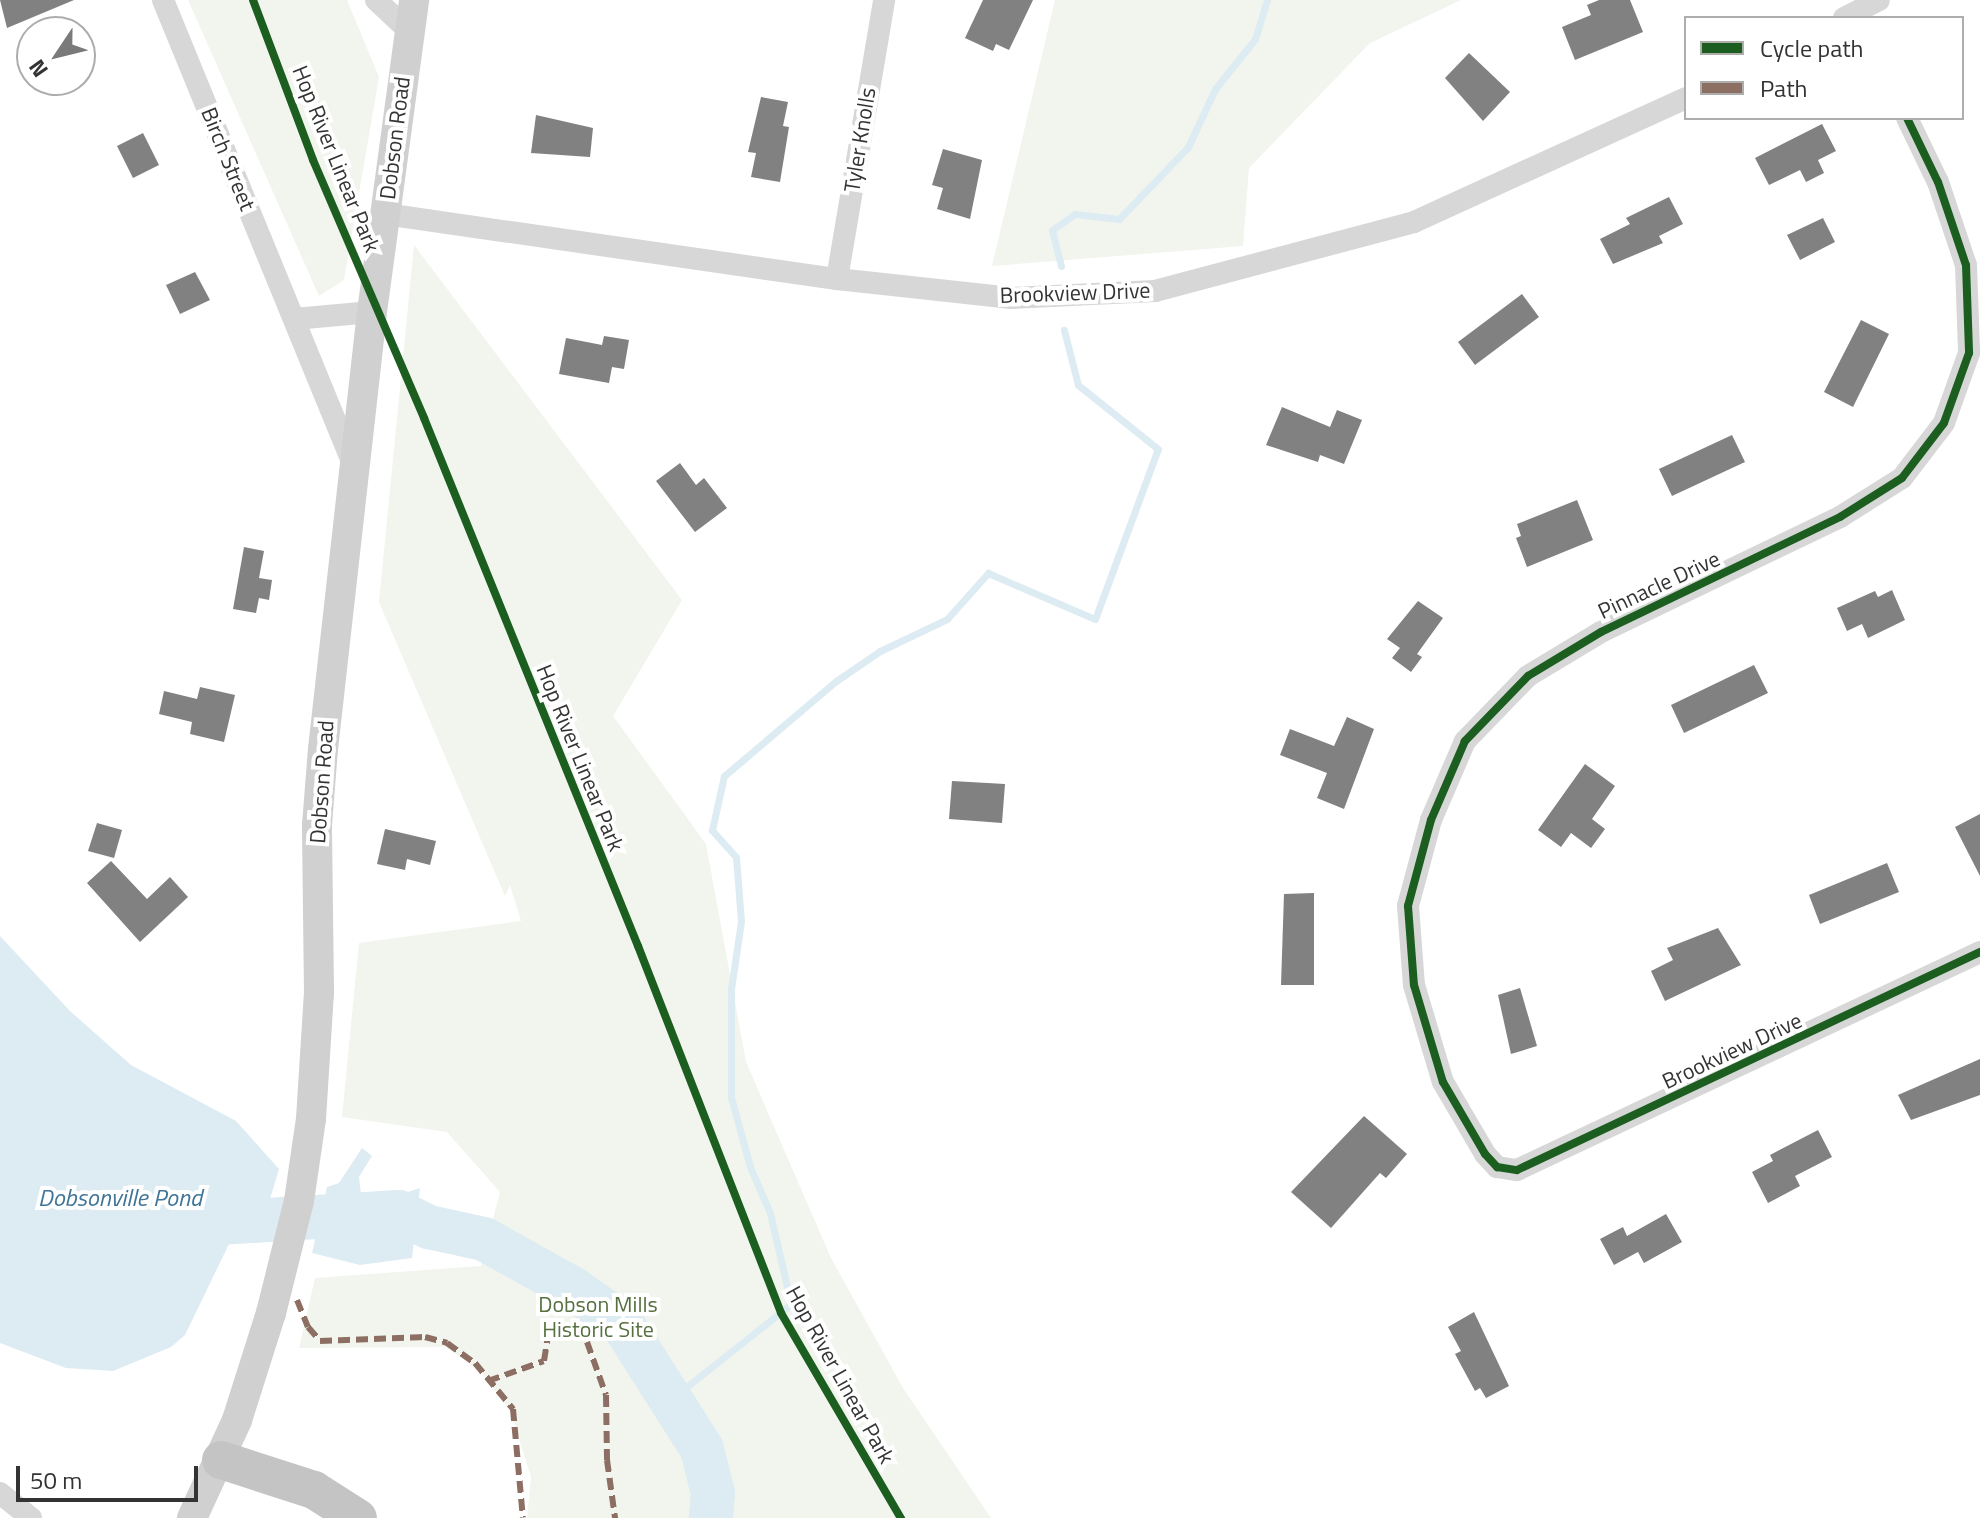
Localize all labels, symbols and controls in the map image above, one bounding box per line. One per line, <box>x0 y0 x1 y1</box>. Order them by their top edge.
north arrow <box>16 16 96 96</box>
legend <box>1684 16 1964 120</box>
text: Cycle path <box>1760 30 1863 66</box>
text: N <box>20 53 56 85</box>
street label: Hop River Linear Park <box>286 62 386 256</box>
text: Path <box>1760 70 1807 106</box>
street label: Dobson Road <box>374 75 416 201</box>
street label: Tyler Knolls <box>839 86 881 194</box>
street label: Birch Street <box>195 104 261 214</box>
street label: Brookview Drive <box>999 277 1151 309</box>
street label: Pinnacle Drive <box>1594 545 1724 625</box>
street label: Hop River Linear Park <box>530 661 630 855</box>
street label: Dobson Road <box>305 719 339 845</box>
street label: Brookview Drive <box>1658 1007 1806 1095</box>
water label: Dobsonville Pond <box>38 1184 202 1212</box>
street label: Hop River Linear Park <box>780 1282 900 1468</box>
park label: Dobson Mills Historic Site <box>538 1291 658 1342</box>
scale bar <box>20 1450 202 1500</box>
text: 50 m <box>30 1462 82 1498</box>

